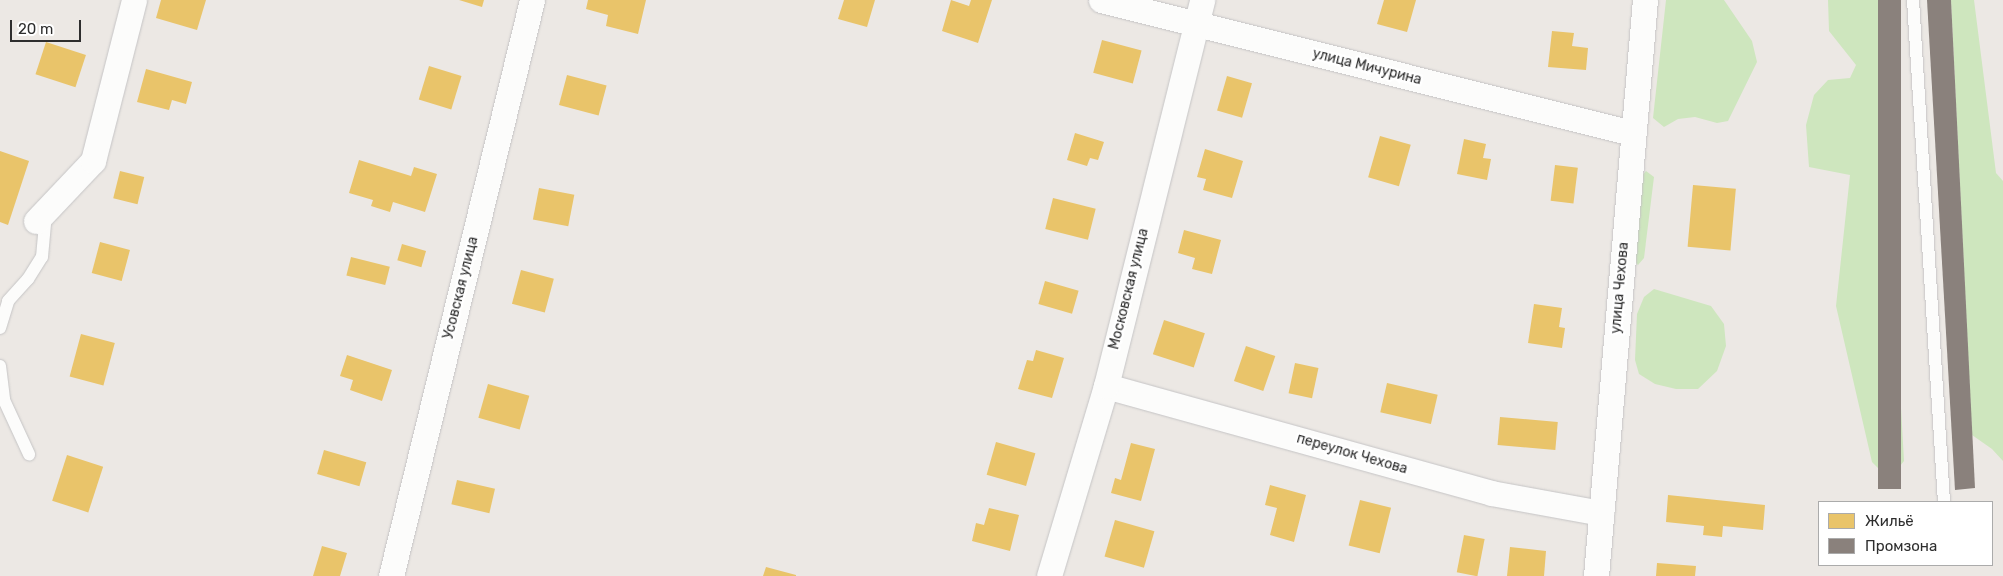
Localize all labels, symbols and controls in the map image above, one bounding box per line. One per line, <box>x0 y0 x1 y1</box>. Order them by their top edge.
scale bar <box>12 10 84 42</box>
text: 20 m <box>18 20 53 38</box>
street label: улица Мичурина <box>1311 45 1423 89</box>
street label: Московская улица <box>1106 227 1152 351</box>
street label: Усовская улица <box>440 235 482 341</box>
street label: улица Чехова <box>1608 242 1632 334</box>
street label: переулок Чехова <box>1295 430 1409 478</box>
legend <box>1818 501 1993 566</box>
text: Жильё <box>1865 512 1914 530</box>
text: Промзона <box>1865 537 1937 555</box>

